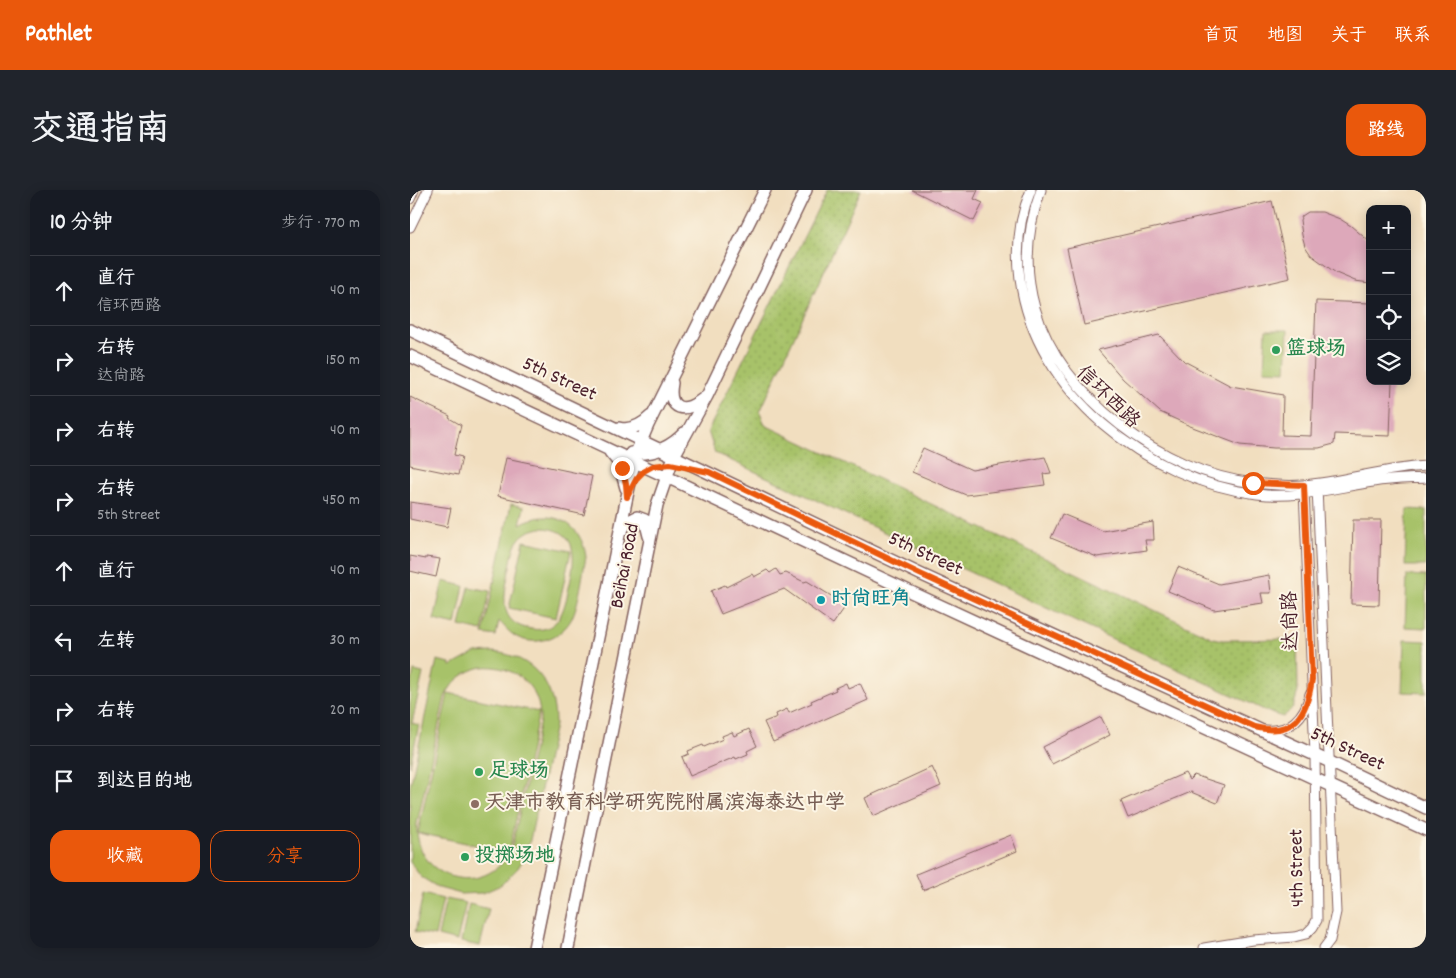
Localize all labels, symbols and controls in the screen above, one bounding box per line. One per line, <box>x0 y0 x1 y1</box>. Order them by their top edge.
text: Pathlet <box>25 18 92 52</box>
text: 首页 <box>1203 24 1239 49</box>
text: 地图 <box>1267 24 1303 49</box>
text: 关于 <box>1331 24 1367 49</box>
text: 联系 <box>1395 24 1431 49</box>
button: 路线 <box>1346 104 1426 156</box>
text: 交通指南 <box>30 107 170 157</box>
map controls <box>1366 205 1411 385</box>
button: + <box>1366 205 1411 250</box>
text: 10 分钟 <box>50 209 113 239</box>
text: 步行 · 770 m <box>281 212 360 235</box>
button: − <box>1366 250 1411 295</box>
text: 直行 <box>97 266 135 293</box>
icon: ahead <box>50 277 78 305</box>
text: 40 m <box>330 279 360 302</box>
text: 信环西路 <box>97 295 161 318</box>
button: locate <box>1366 295 1411 340</box>
text: 右转 <box>97 336 135 363</box>
place label: 篮球场 <box>1286 336 1346 364</box>
button: layers <box>1366 340 1411 385</box>
marker: 篮球场 <box>1270 344 1282 356</box>
icon: right <box>50 347 78 375</box>
text: 150 m <box>326 349 360 372</box>
street label: 5th Street <box>517 351 601 409</box>
street label: 信环西路 <box>1069 360 1146 437</box>
text: 达尚路 <box>97 365 145 388</box>
icon: right <box>50 417 78 445</box>
text: 右转 <box>97 419 135 446</box>
text: 40 m <box>330 419 360 442</box>
route end <box>611 457 634 480</box>
route start <box>1242 472 1265 495</box>
text: 右转 <box>97 477 135 504</box>
icon: right <box>50 487 78 515</box>
text: 450 m <box>323 489 360 512</box>
text: 5th Street <box>97 504 160 527</box>
street label: Beihai Road <box>604 521 648 611</box>
street label: 5th Street <box>883 526 967 584</box>
icon: ahead <box>50 557 78 585</box>
text: 直行 <box>97 559 135 586</box>
text: 40 m <box>330 559 360 582</box>
place label: 时尚旺角 <box>831 586 911 614</box>
street label: 达尚路 <box>1277 590 1307 651</box>
marker: 时尚旺角 <box>815 594 827 606</box>
icon: left <box>50 627 78 655</box>
text: 左转 <box>97 629 135 656</box>
text: 30 m <box>330 629 360 652</box>
icon: right <box>50 697 78 725</box>
text: 右转 <box>97 699 135 726</box>
text: 20 m <box>330 699 360 722</box>
street label: 5th Street <box>1305 721 1389 779</box>
place label: 足球场 <box>489 758 549 786</box>
marker: 足球场 <box>473 766 485 778</box>
icon: arrive <box>50 767 78 795</box>
text: 到达目的地 <box>97 769 192 796</box>
place label: 天津市教育科学研究院附属滨海泰达中学 <box>485 790 845 818</box>
marker: 天津市教育科学研究院附属滨海泰达中学 <box>469 798 481 810</box>
street label: 4th Street <box>1283 829 1313 907</box>
button: 收藏 <box>50 830 200 882</box>
button: 分享 <box>210 830 360 882</box>
place label: 投掷场地 <box>475 843 555 871</box>
marker: 投掷场地 <box>459 851 471 863</box>

